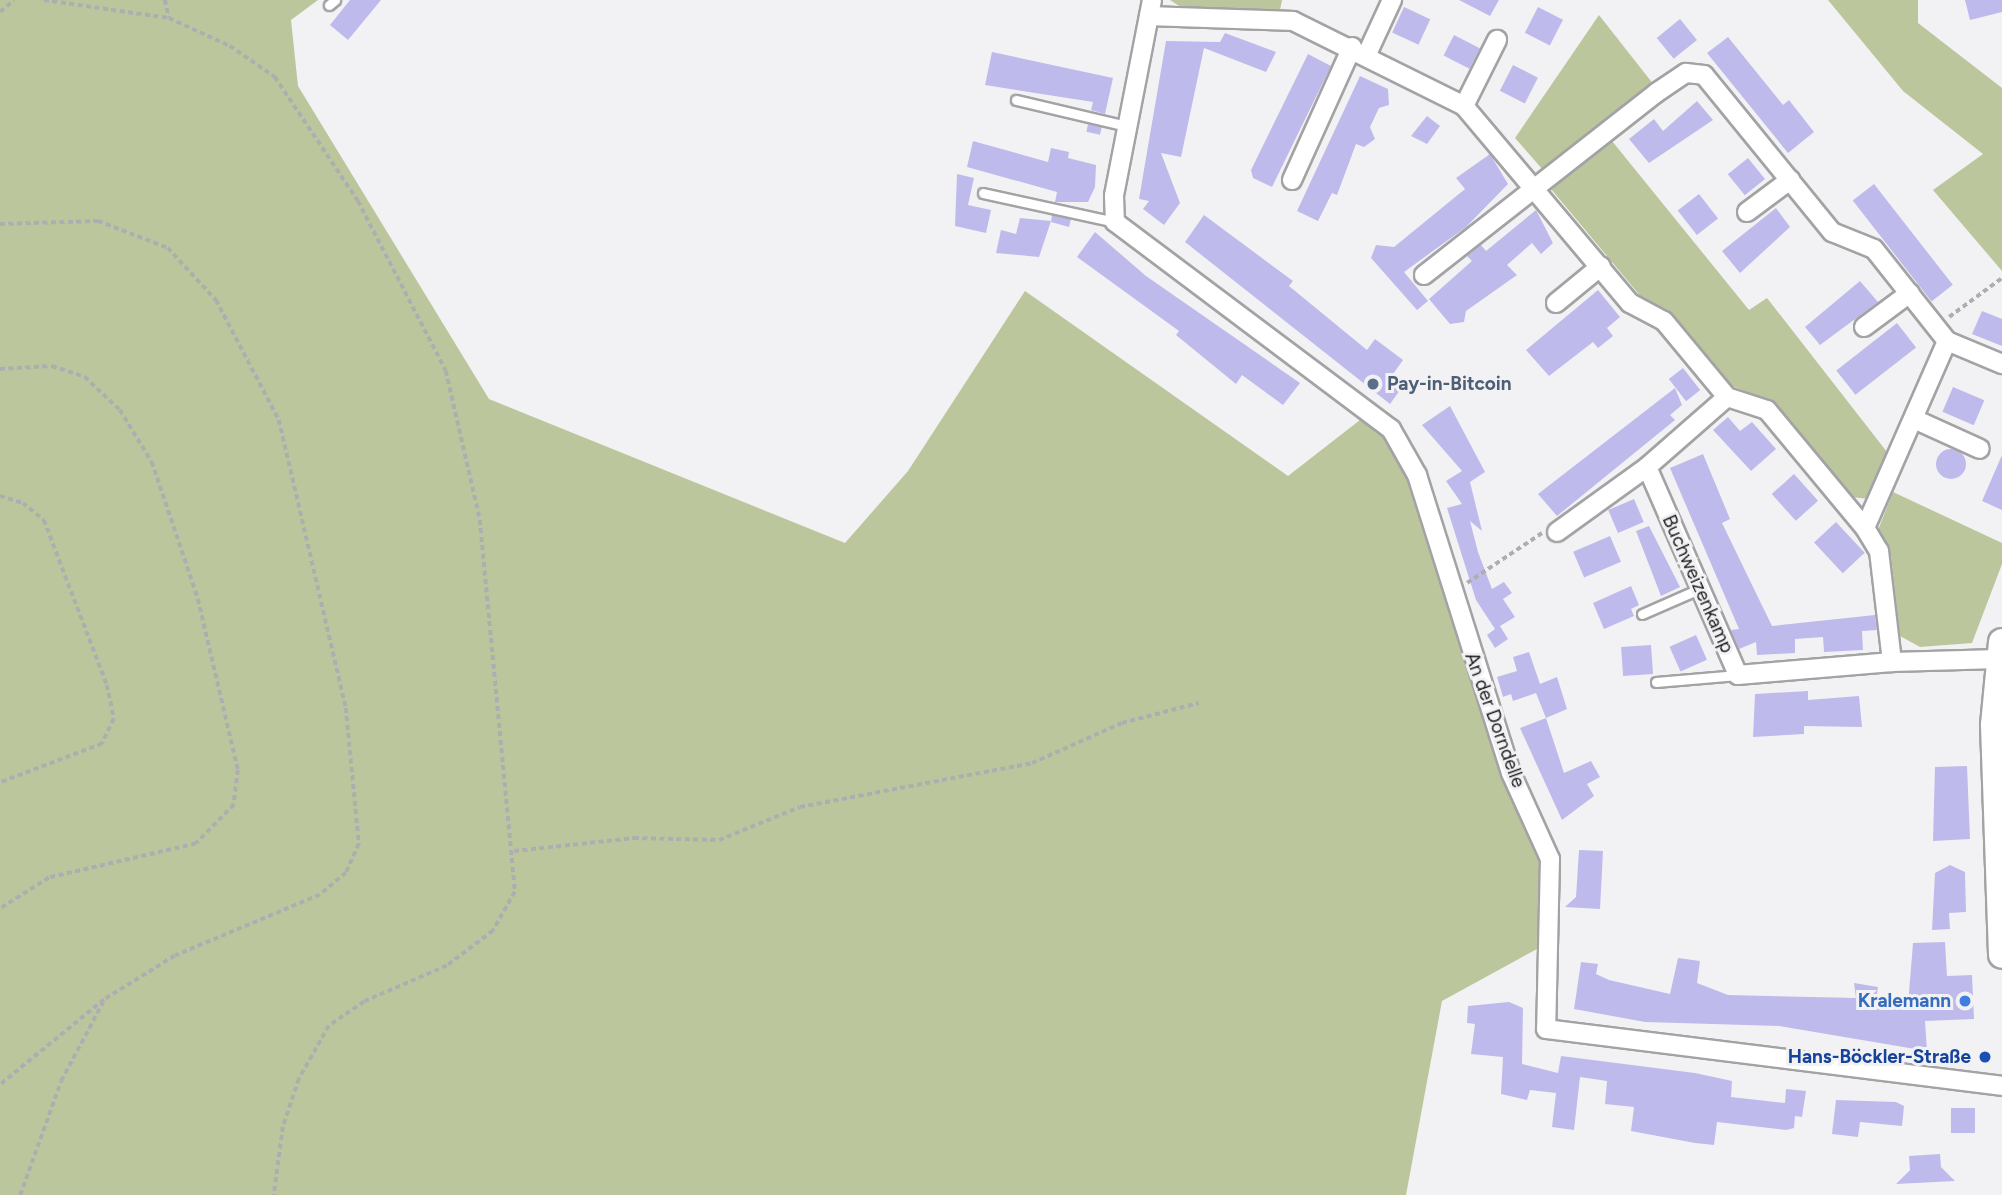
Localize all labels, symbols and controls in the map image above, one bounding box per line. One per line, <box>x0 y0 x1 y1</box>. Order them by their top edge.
place label: Pay-in-Bitcoin <box>1387 373 1512 395</box>
marker: Pay-in-Bitcoin <box>1365 376 1381 392</box>
street label: Buchweizenkamp <box>1657 511 1739 657</box>
street label: An der Dorndelle <box>1460 649 1530 791</box>
place label: Kralemann <box>1858 990 1951 1012</box>
marker: Kralemann <box>1957 993 1973 1009</box>
place label: Hans-Böckler-Straße <box>1788 1046 1971 1068</box>
marker: Hans-Böckler-Straße <box>1977 1049 1993 1065</box>

